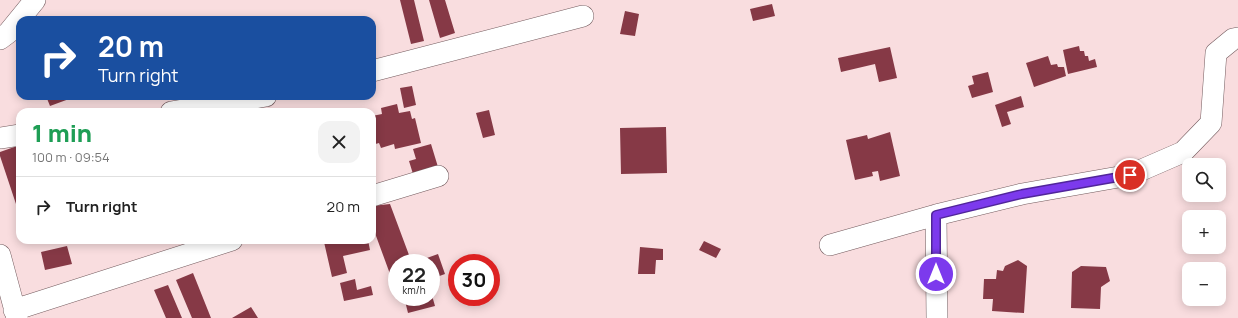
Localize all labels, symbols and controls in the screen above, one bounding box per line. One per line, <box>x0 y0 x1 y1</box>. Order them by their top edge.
text: 20 m <box>98 27 164 65</box>
icon: right <box>32 32 84 84</box>
text: Turn right <box>98 63 179 87</box>
text: 1 min <box>32 116 92 149</box>
button: close <box>318 121 360 163</box>
text: 100 m · 09:54 <box>32 148 110 166</box>
pin <box>1113 158 1147 192</box>
map controls <box>1182 158 1226 306</box>
button: search <box>1182 158 1226 202</box>
icon: arrive <box>1119 164 1141 186</box>
icon: right <box>32 196 54 218</box>
text: Turn right <box>66 196 137 217</box>
text: 20 m <box>327 196 360 217</box>
button: + <box>1182 210 1226 254</box>
position arrow <box>915 253 957 295</box>
speed limit sign: 30 <box>448 254 500 306</box>
text: 22 <box>402 261 426 288</box>
button: − <box>1182 262 1226 306</box>
text: km/h <box>402 283 426 297</box>

